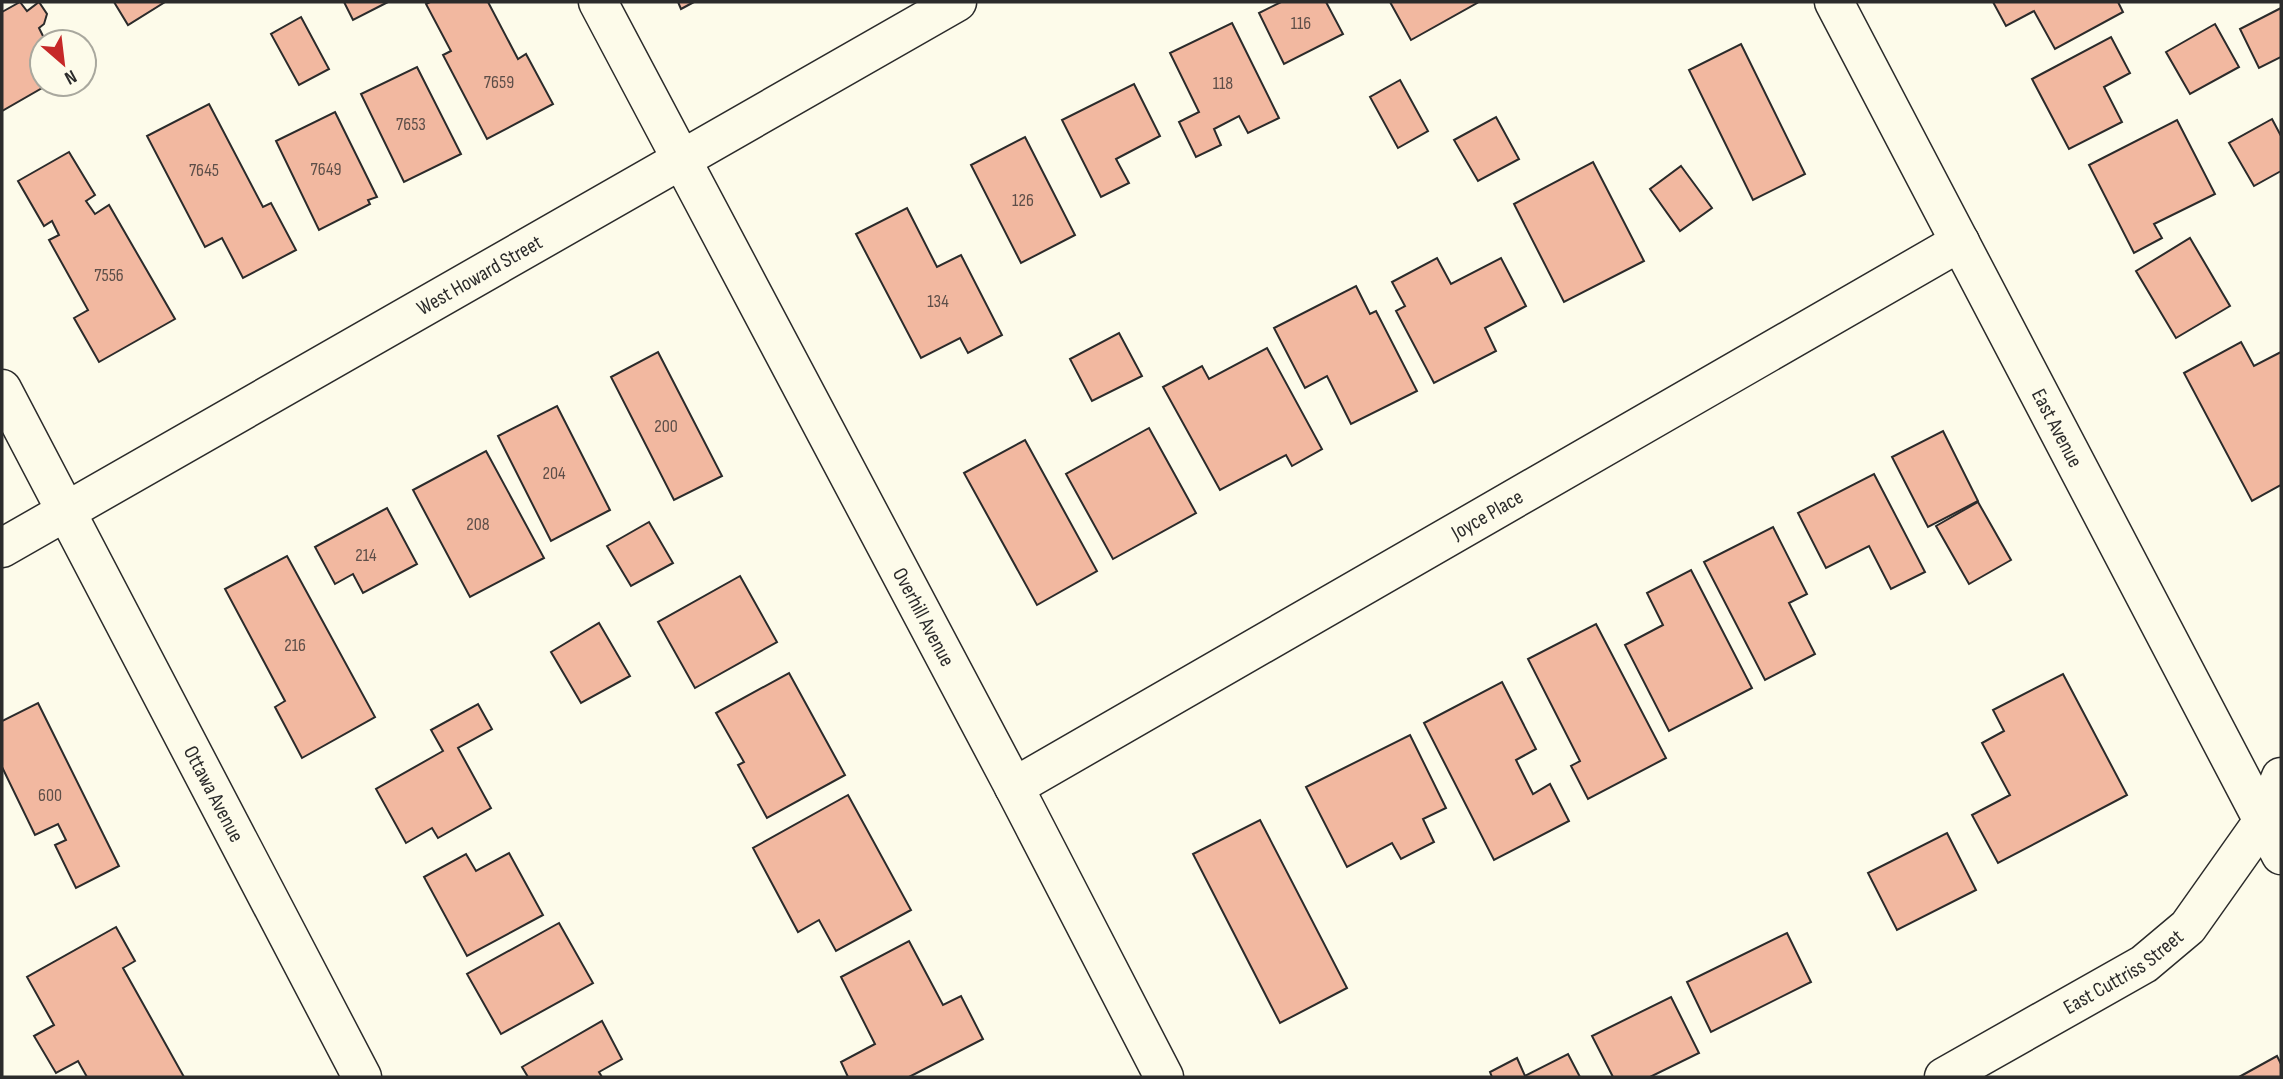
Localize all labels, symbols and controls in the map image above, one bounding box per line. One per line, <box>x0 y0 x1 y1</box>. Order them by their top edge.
house number: 116 <box>1291 13 1311 34</box>
north arrow <box>28 28 98 98</box>
text: N <box>60 64 80 89</box>
house number: 7659 <box>484 72 514 93</box>
house number: 118 <box>1213 73 1233 94</box>
house number: 7653 <box>396 114 426 135</box>
house number: 7649 <box>311 159 341 180</box>
house number: 7645 <box>189 160 219 181</box>
house number: 126 <box>1012 190 1034 211</box>
street label: West Howard Street <box>412 229 547 321</box>
house number: 7556 <box>94 265 124 286</box>
house number: 134 <box>927 291 949 312</box>
street label: East Avenue <box>2026 385 2088 472</box>
house number: 200 <box>654 416 678 437</box>
house number: 204 <box>543 463 566 484</box>
street label: Joyce Place <box>1446 484 1527 545</box>
house number: 208 <box>466 514 490 535</box>
house number: 214 <box>355 545 377 566</box>
street label: Overhill Avenue <box>888 563 960 671</box>
house number: 216 <box>284 635 306 656</box>
street label: Ottawa Avenue <box>178 741 249 846</box>
house number: 600 <box>38 785 62 806</box>
street label: East Cuttriss Street <box>2059 924 2188 1019</box>

